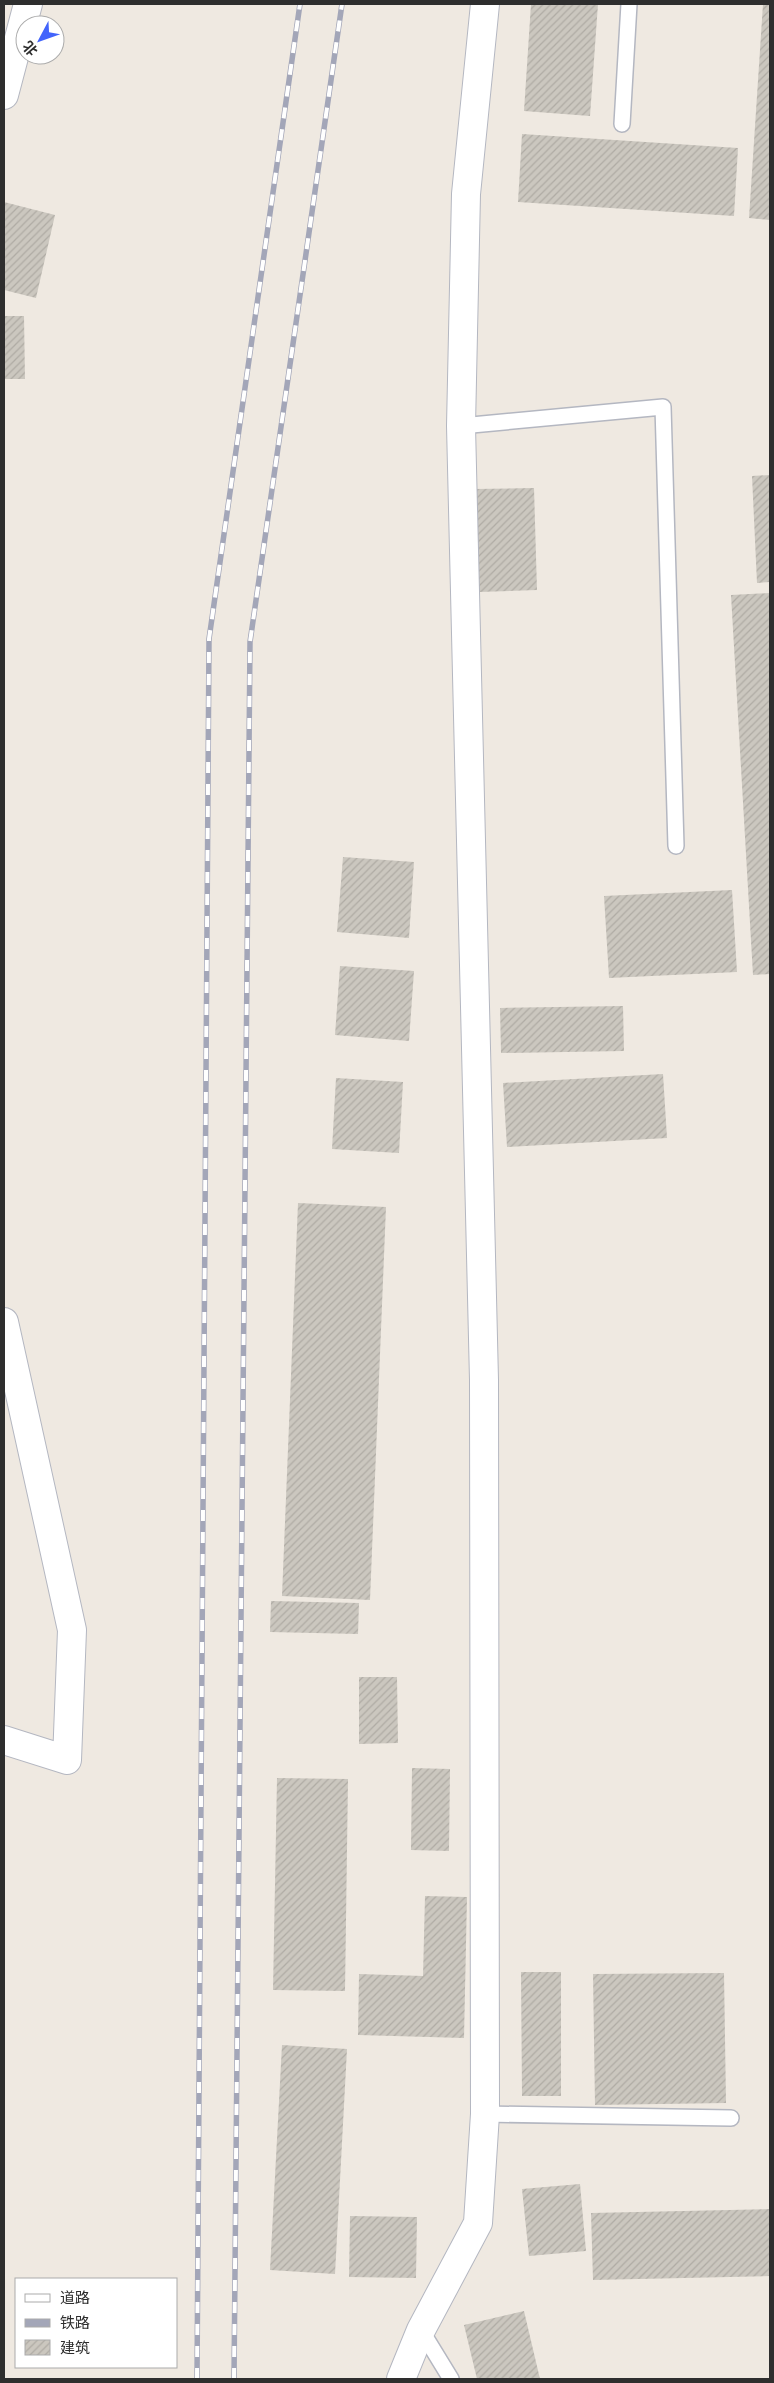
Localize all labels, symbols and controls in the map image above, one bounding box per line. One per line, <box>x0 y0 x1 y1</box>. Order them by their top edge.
north arrow <box>15 15 65 65</box>
text: 北 <box>19 36 43 60</box>
legend <box>15 2278 178 2368</box>
text: 道路 <box>60 2288 90 2309</box>
text: 铁路 <box>60 2313 90 2334</box>
text: 建筑 <box>60 2338 90 2359</box>

